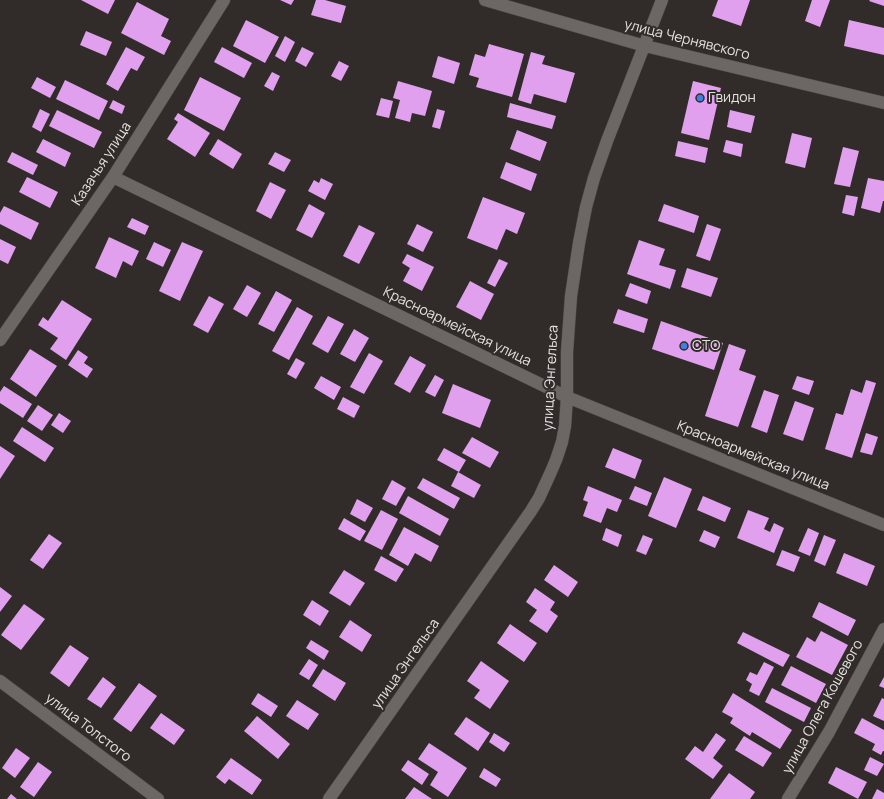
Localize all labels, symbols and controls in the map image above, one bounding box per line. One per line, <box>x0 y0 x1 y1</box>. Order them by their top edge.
street label: улица Чернявского <box>622 16 752 64</box>
place label: Гвидон <box>708 90 756 106</box>
marker: Гвидон <box>695 93 705 103</box>
street label: Казачья улица <box>69 119 135 209</box>
street label: Красноармейская улица <box>380 284 534 370</box>
street label: улица Энгельса <box>540 325 562 431</box>
place label: СТО <box>692 338 720 354</box>
marker: СТО <box>679 341 689 351</box>
street label: Красноармейская улица <box>674 418 832 494</box>
street label: улица Энгельса <box>369 616 443 712</box>
street label: улица Олега Кошевого <box>779 637 867 777</box>
street label: улица Толстого <box>42 690 134 766</box>

